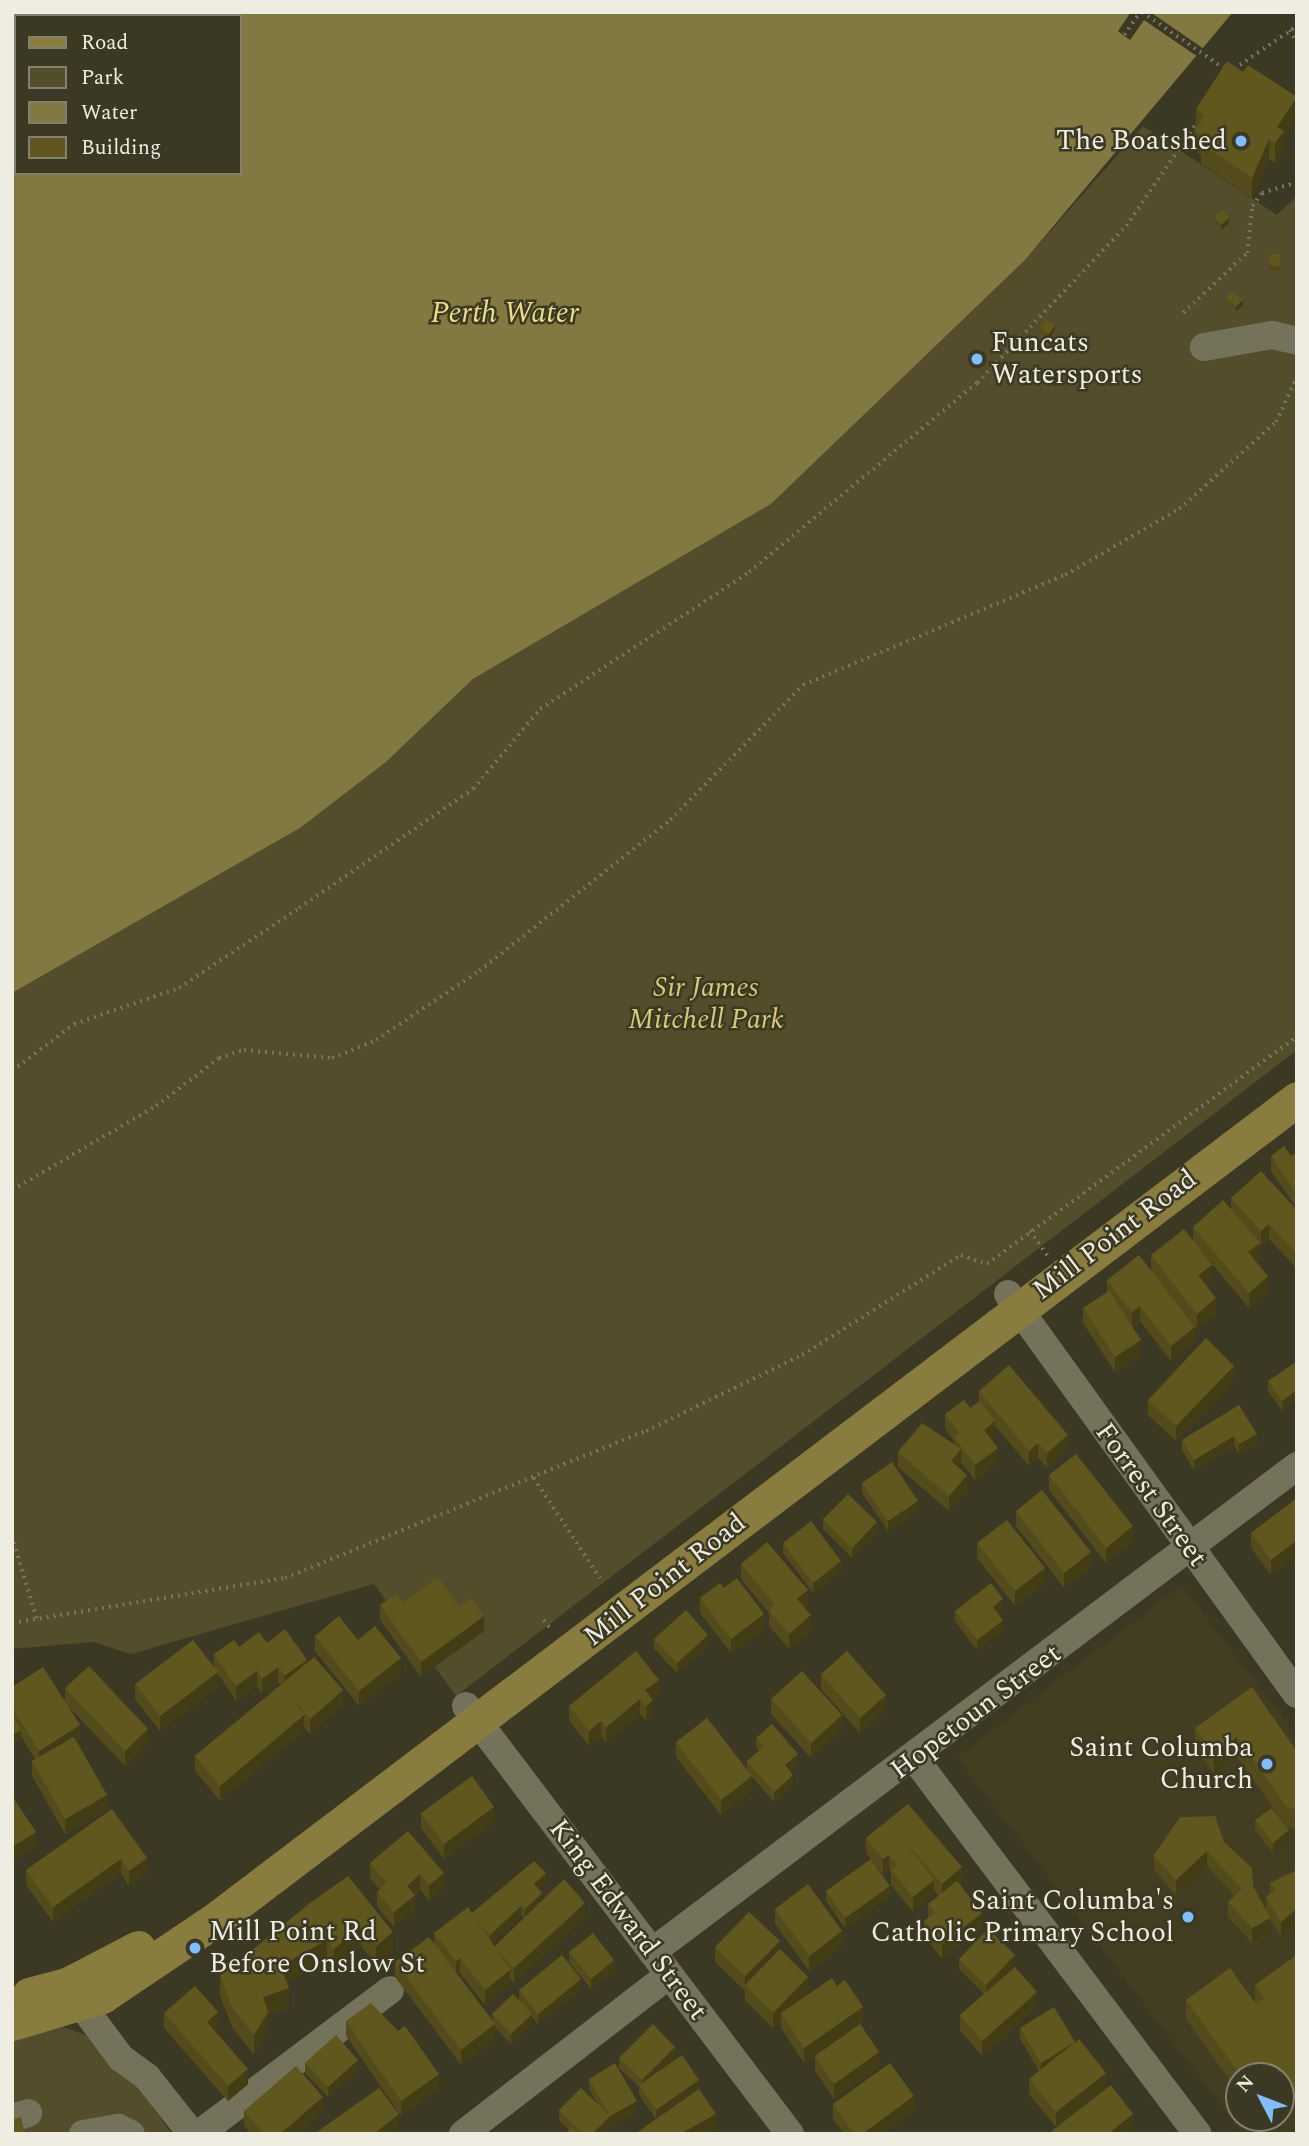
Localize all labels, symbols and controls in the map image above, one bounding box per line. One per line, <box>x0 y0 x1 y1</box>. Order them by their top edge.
legend <box>14 14 242 175</box>
text: Road <box>81 27 128 59</box>
text: Park <box>81 62 124 94</box>
text: Water <box>81 97 137 129</box>
place label: The Boatshed <box>1056 124 1227 158</box>
text: Building <box>81 132 161 164</box>
marker: The Boatshed <box>1233 133 1249 149</box>
water label: Perth Water <box>431 295 579 331</box>
place label: Funcats Watersports <box>991 326 1143 392</box>
marker: Funcats Watersports <box>969 351 985 367</box>
park label: Sir James Mitchell Park <box>628 971 784 1037</box>
street label: Mill Point Road <box>1026 1162 1204 1308</box>
street label: Forrest Street <box>1088 1417 1214 1573</box>
street label: Mill Point Road <box>577 1506 753 1654</box>
street label: Hopetoun Street <box>884 1637 1068 1787</box>
place label: Saint Columba Church <box>1069 1731 1253 1797</box>
marker: Saint Columba Church <box>1259 1756 1275 1772</box>
street label: King Edward Street <box>541 1813 715 2027</box>
place label: Saint Columba's Catholic Primary School <box>871 1884 1174 1950</box>
marker: Saint Columba's Catholic Primary School <box>1180 1909 1196 1925</box>
place label: Mill Point Rd Before Onslow St <box>209 1915 425 1981</box>
marker: Mill Point Rd Before Onslow St <box>187 1940 203 1956</box>
north arrow <box>1225 2062 1295 2132</box>
text: N <box>1230 2068 1261 2099</box>

